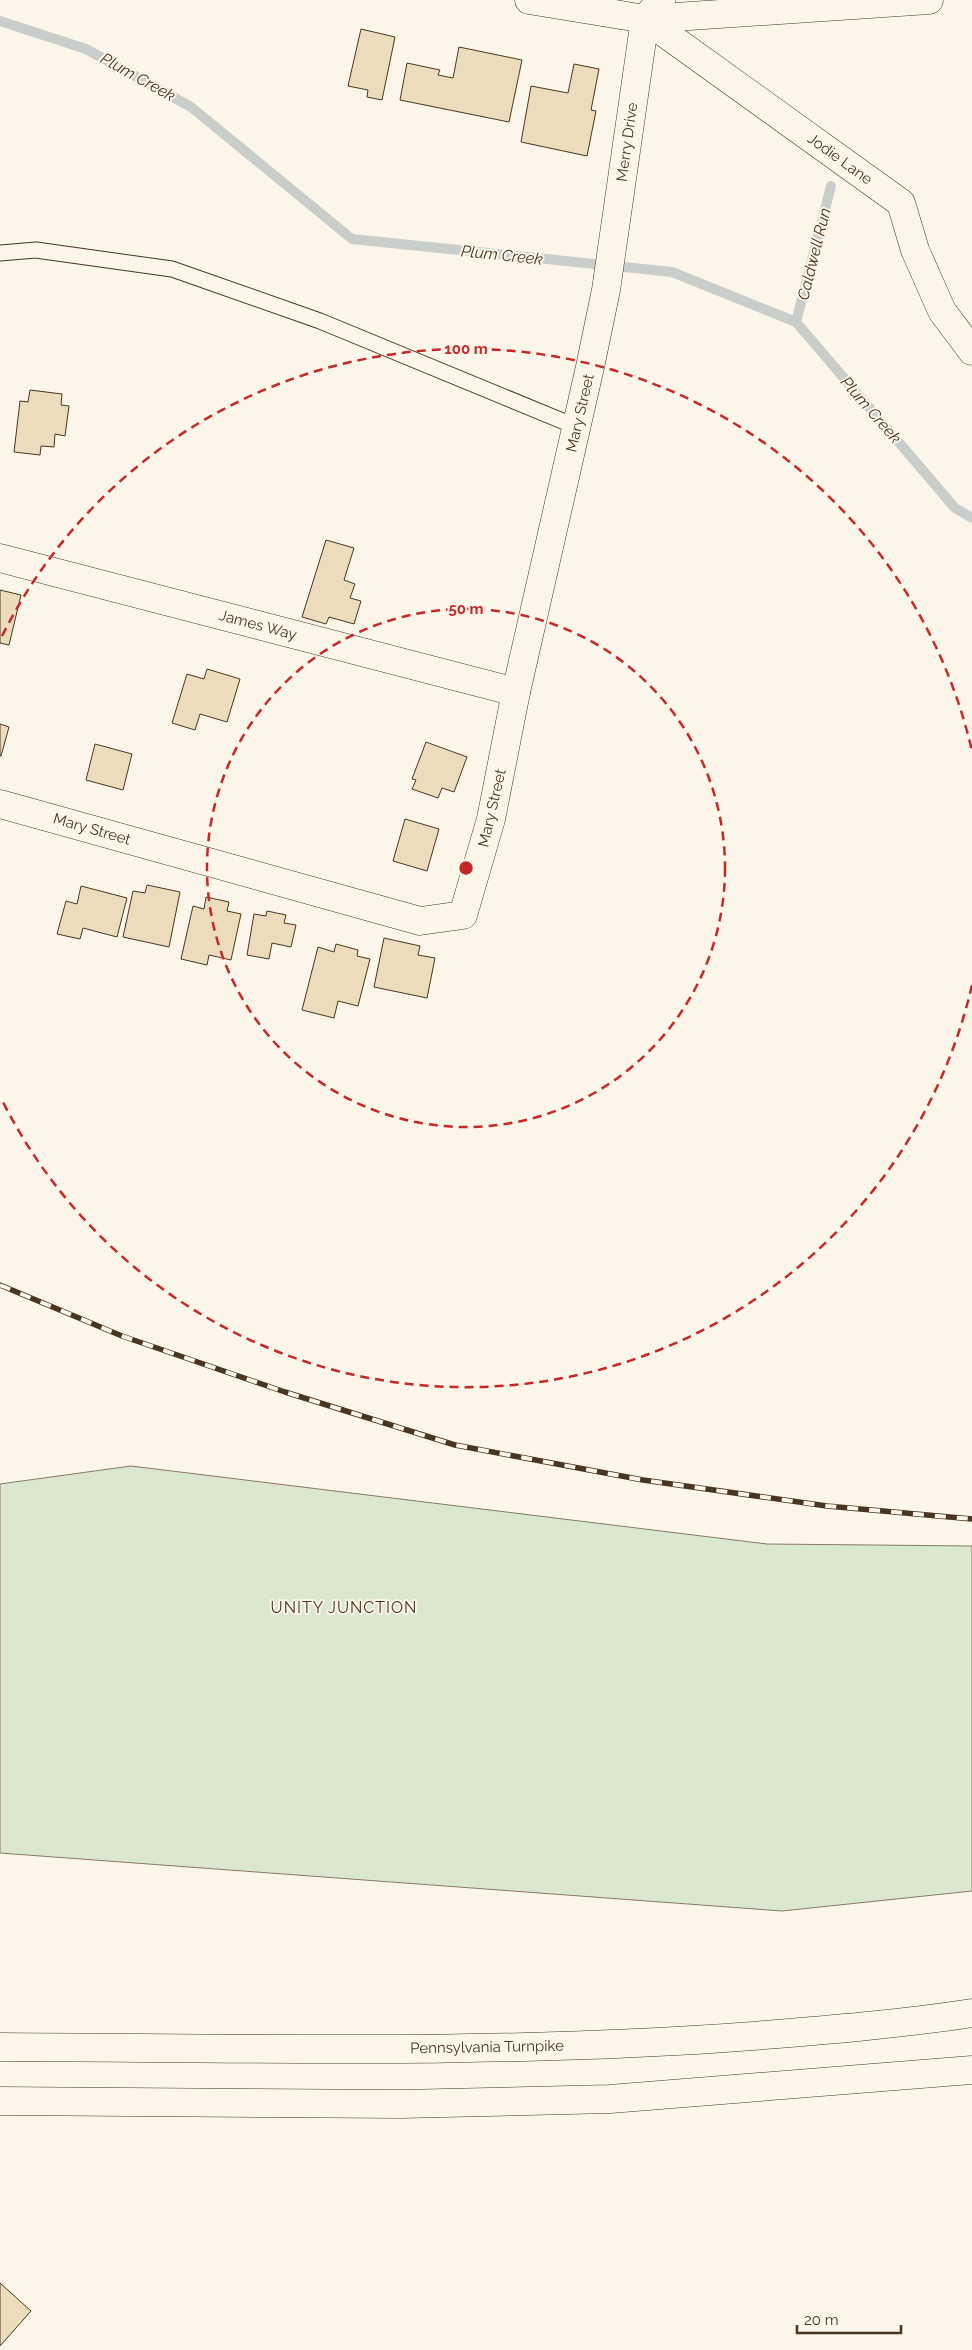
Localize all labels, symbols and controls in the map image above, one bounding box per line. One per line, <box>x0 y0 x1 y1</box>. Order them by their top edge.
water label: Plum Creek <box>97 49 179 105</box>
street label: Merry Drive <box>613 101 641 183</box>
street label: Jodie Lane <box>804 129 876 189</box>
water label: Caldwell Run <box>793 206 835 302</box>
water label: Plum Creek <box>460 241 544 269</box>
text: 100 m <box>444 340 488 358</box>
street label: Mary Street <box>562 372 598 454</box>
water label: Plum Creek <box>837 373 905 448</box>
text: 50 m <box>448 600 484 618</box>
street label: James Way <box>217 606 299 644</box>
street label: Mary Street <box>474 767 510 849</box>
street label: Mary Street <box>51 809 133 849</box>
centre of rings <box>457 859 475 877</box>
district label: UNITY JUNCTION <box>271 1598 417 1617</box>
street label: Pennsylvania Turnpike <box>410 2037 564 2057</box>
scale bar <box>797 2302 901 2334</box>
text: 20 m <box>804 2311 839 2329</box>

